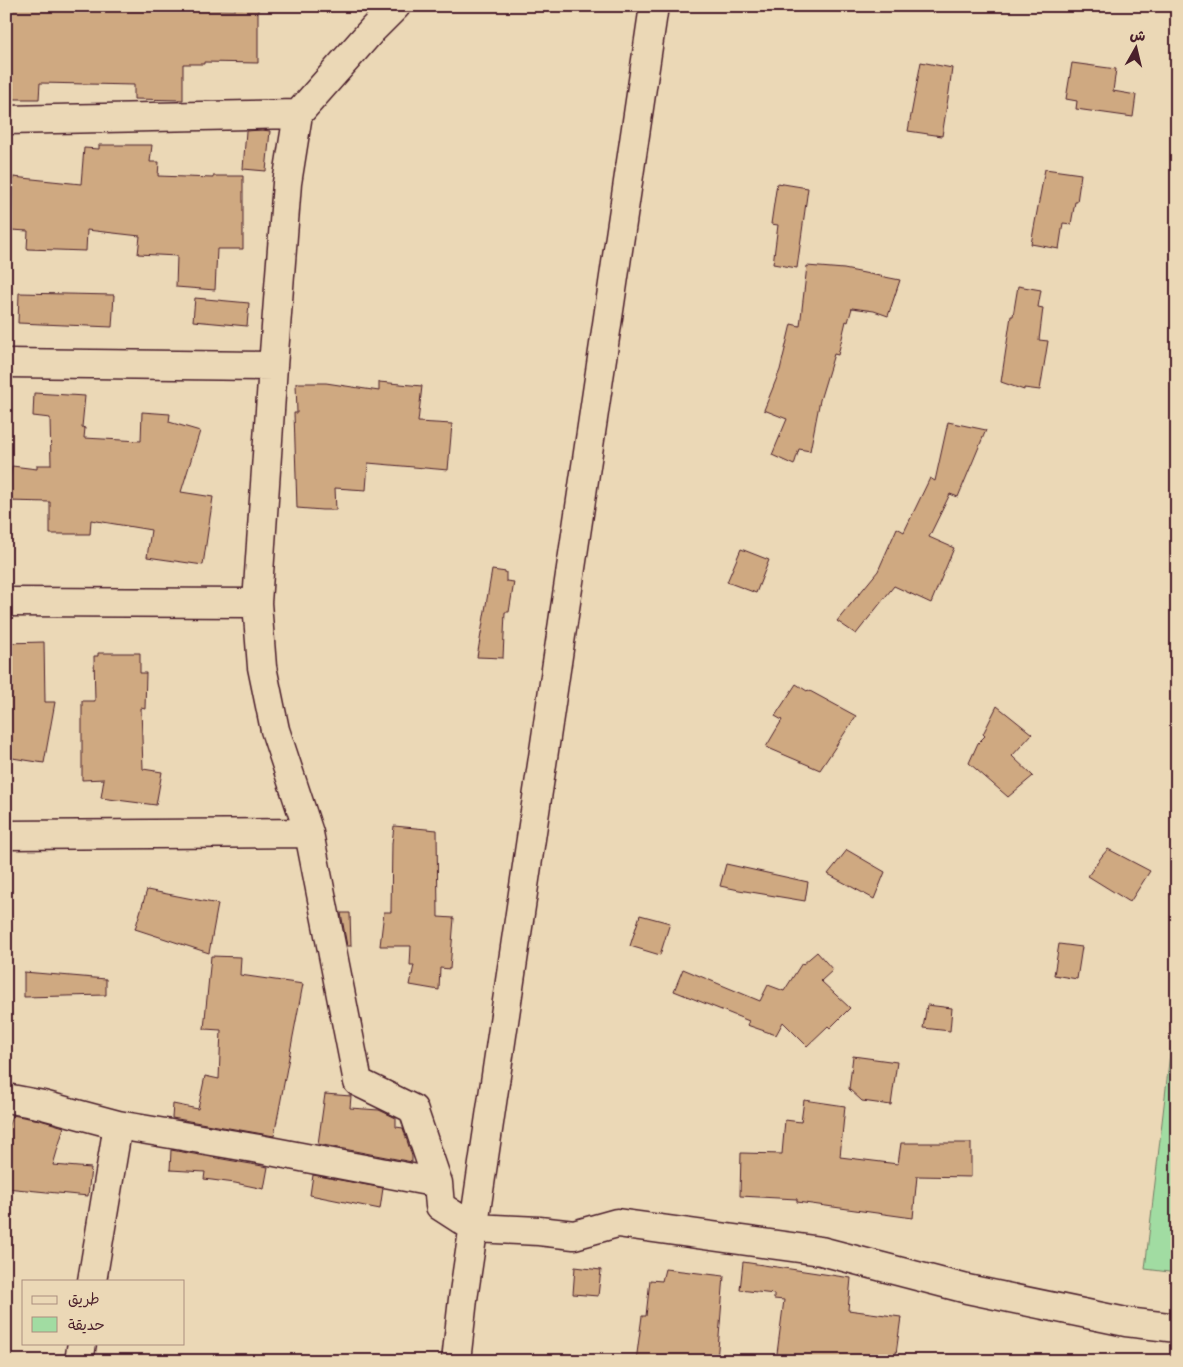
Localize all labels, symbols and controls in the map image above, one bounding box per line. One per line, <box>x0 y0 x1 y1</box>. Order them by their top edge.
north arrow <box>1110 22 1160 72</box>
text: ش <box>1129 26 1147 45</box>
legend <box>22 1280 185 1344</box>
text: طريق <box>68 1290 100 1309</box>
text: حديقة <box>68 1316 105 1335</box>

